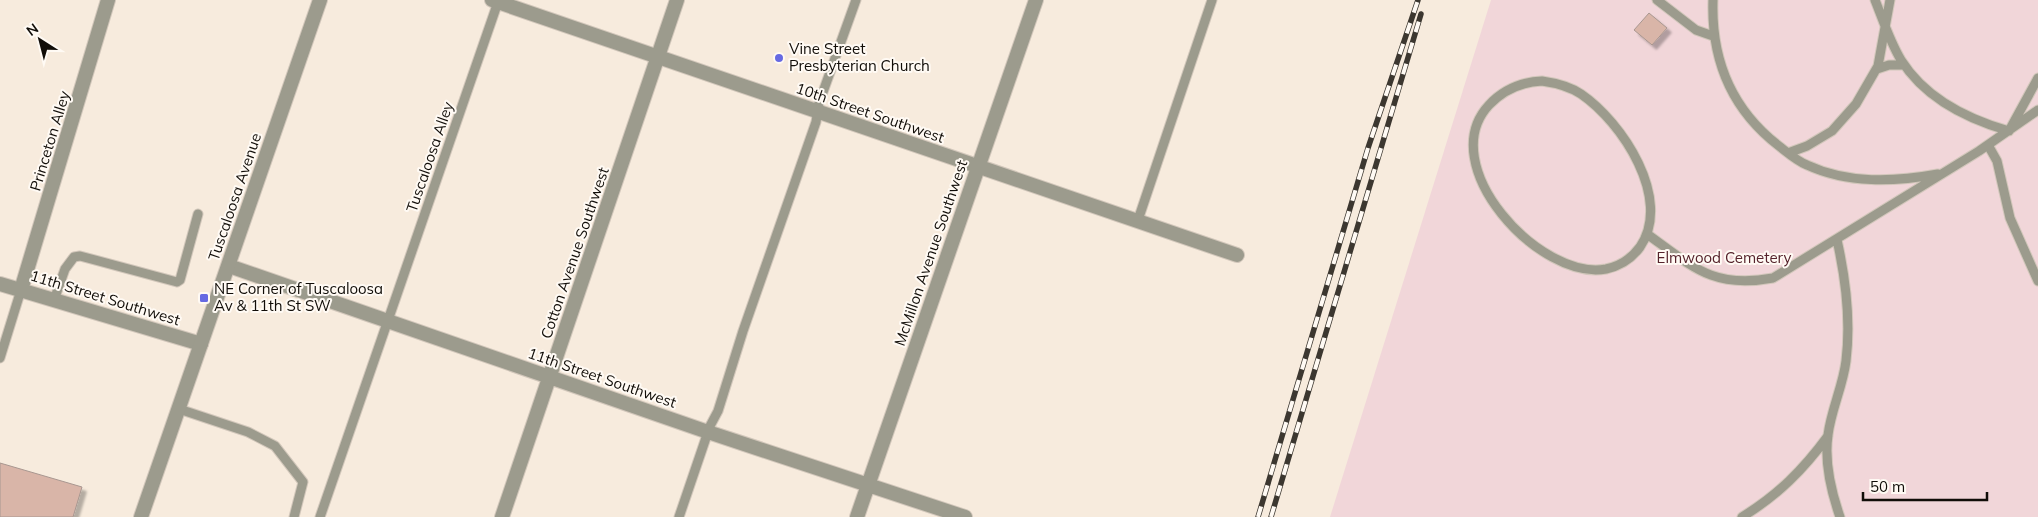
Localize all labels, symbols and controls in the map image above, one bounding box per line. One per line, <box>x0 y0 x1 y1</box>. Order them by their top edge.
north arrow <box>15 15 65 65</box>
text: N <box>23 19 42 40</box>
place label: Vine Street Presbyterian Church <box>789 39 930 75</box>
marker: Vine Street Presbyterian Church <box>773 52 785 64</box>
street label: 10th Street Southwest <box>794 78 947 147</box>
street label: Princeton Alley <box>25 89 74 193</box>
street label: Tuscaloosa Alley <box>402 99 457 215</box>
street label: Tuscaloosa Avenue <box>204 131 265 263</box>
street label: McMillon Avenue Southwest <box>890 157 971 348</box>
street label: Cotton Avenue Southwest <box>536 165 613 341</box>
park label: Elmwood Cemetery <box>1657 248 1791 267</box>
street label: 11th Street Southwest <box>28 266 182 329</box>
place label: NE Corner of Tuscaloosa Av & 11th St SW <box>214 279 383 315</box>
marker: NE Corner of Tuscaloosa Av & 11th St SW <box>198 292 210 304</box>
street label: 11th Street Southwest <box>526 343 679 412</box>
scale bar <box>1863 470 1987 502</box>
text: 50 m <box>1870 477 1905 496</box>

